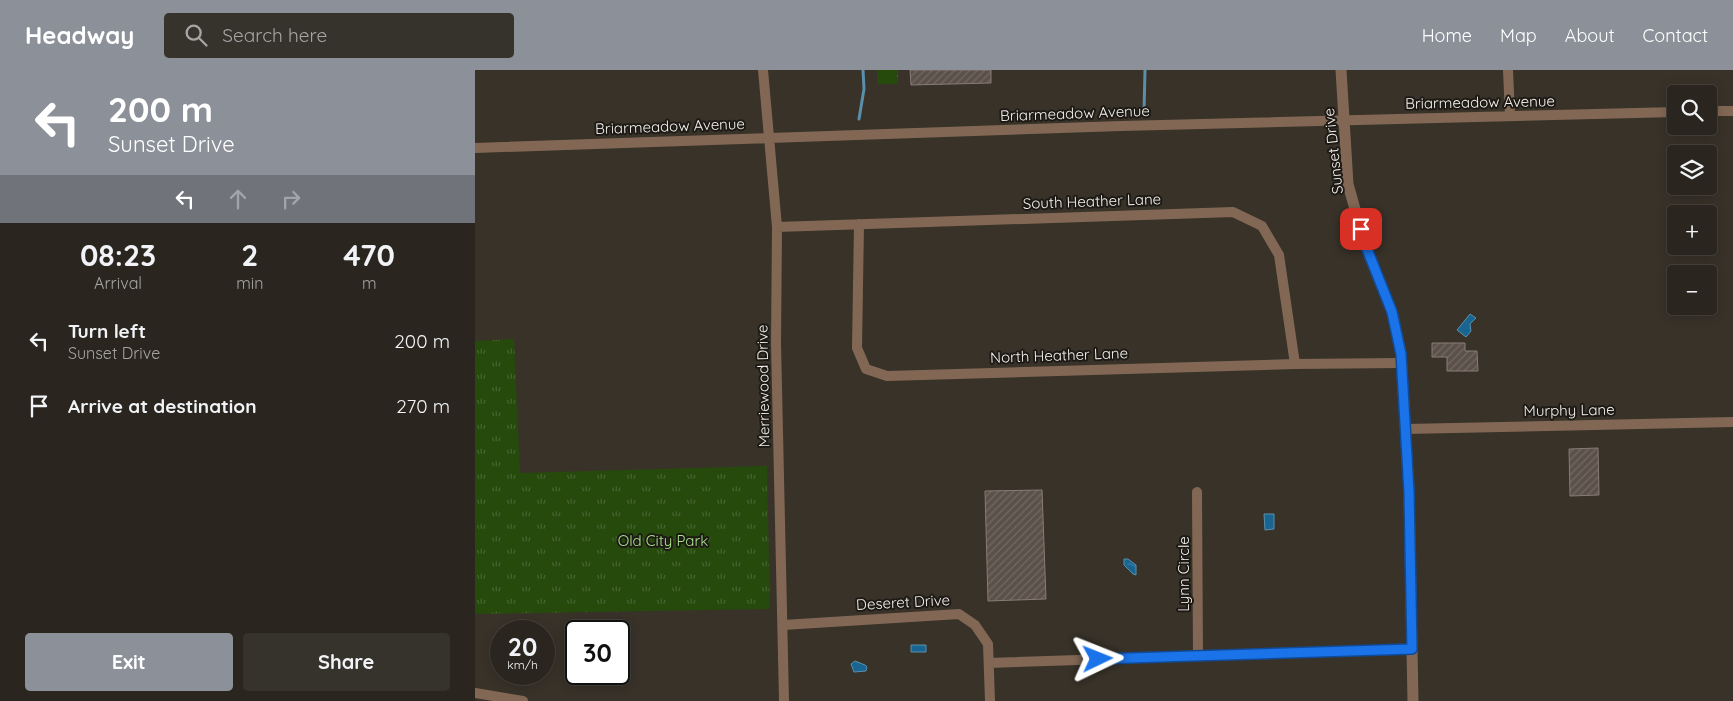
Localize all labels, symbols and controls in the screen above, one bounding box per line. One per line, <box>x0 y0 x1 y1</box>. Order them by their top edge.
search box <box>164 13 514 58</box>
text: Headway <box>25 20 134 50</box>
icon: search <box>182 21 210 49</box>
text: Search here <box>222 23 327 47</box>
text: Home <box>1422 24 1472 47</box>
text: Map <box>1500 24 1537 47</box>
text: About <box>1565 24 1615 47</box>
text: Contact <box>1643 24 1708 47</box>
map controls <box>1667 85 1717 315</box>
button: search <box>1667 85 1717 135</box>
text: 200 m <box>108 87 213 131</box>
icon: left <box>25 90 90 155</box>
street label: Briarmeadow Avenue <box>1405 91 1555 113</box>
street label: Briarmeadow Avenue <box>1000 101 1150 125</box>
street label: Sunset Drive <box>1319 107 1347 195</box>
street label: Briarmeadow Avenue <box>595 114 745 138</box>
text: Sunset Drive <box>108 130 235 158</box>
button: layers <box>1667 145 1717 195</box>
icon: left <box>171 185 199 213</box>
icon: ahead <box>224 185 252 213</box>
icon: right <box>277 185 305 213</box>
street label: South Heather Lane <box>1023 189 1161 213</box>
button: + <box>1667 205 1717 255</box>
pin <box>1340 208 1382 250</box>
icon: arrive <box>1347 215 1375 243</box>
text: 08:23 <box>80 236 156 274</box>
text: 2 <box>241 236 258 274</box>
text: 470 <box>343 236 395 274</box>
button: − <box>1667 265 1717 315</box>
text: Arrival <box>94 273 142 293</box>
text: min <box>236 273 263 293</box>
text: m <box>362 273 376 293</box>
text: Turn left <box>68 319 146 343</box>
street label: Merriewood Drive <box>752 324 774 448</box>
icon: left <box>25 327 53 355</box>
text: 200 m <box>394 329 450 353</box>
text: Sunset Drive <box>68 343 160 363</box>
street label: North Heather Lane <box>990 343 1128 367</box>
icon: arrive <box>25 392 53 420</box>
text: Arrive at destination <box>68 394 257 418</box>
text: 270 m <box>396 394 450 418</box>
street label: Murphy Lane <box>1523 400 1615 420</box>
park label: Old City Park <box>618 531 708 550</box>
street label: Lynn Circle <box>1174 536 1193 612</box>
street label: Deseret Drive <box>856 590 950 614</box>
speed limit sign: 30 <box>565 620 630 685</box>
text: 20 <box>508 631 537 662</box>
position arrow <box>1071 632 1123 684</box>
button: Exit <box>25 633 233 691</box>
button: Share <box>243 633 450 691</box>
text: km/h <box>507 657 538 672</box>

